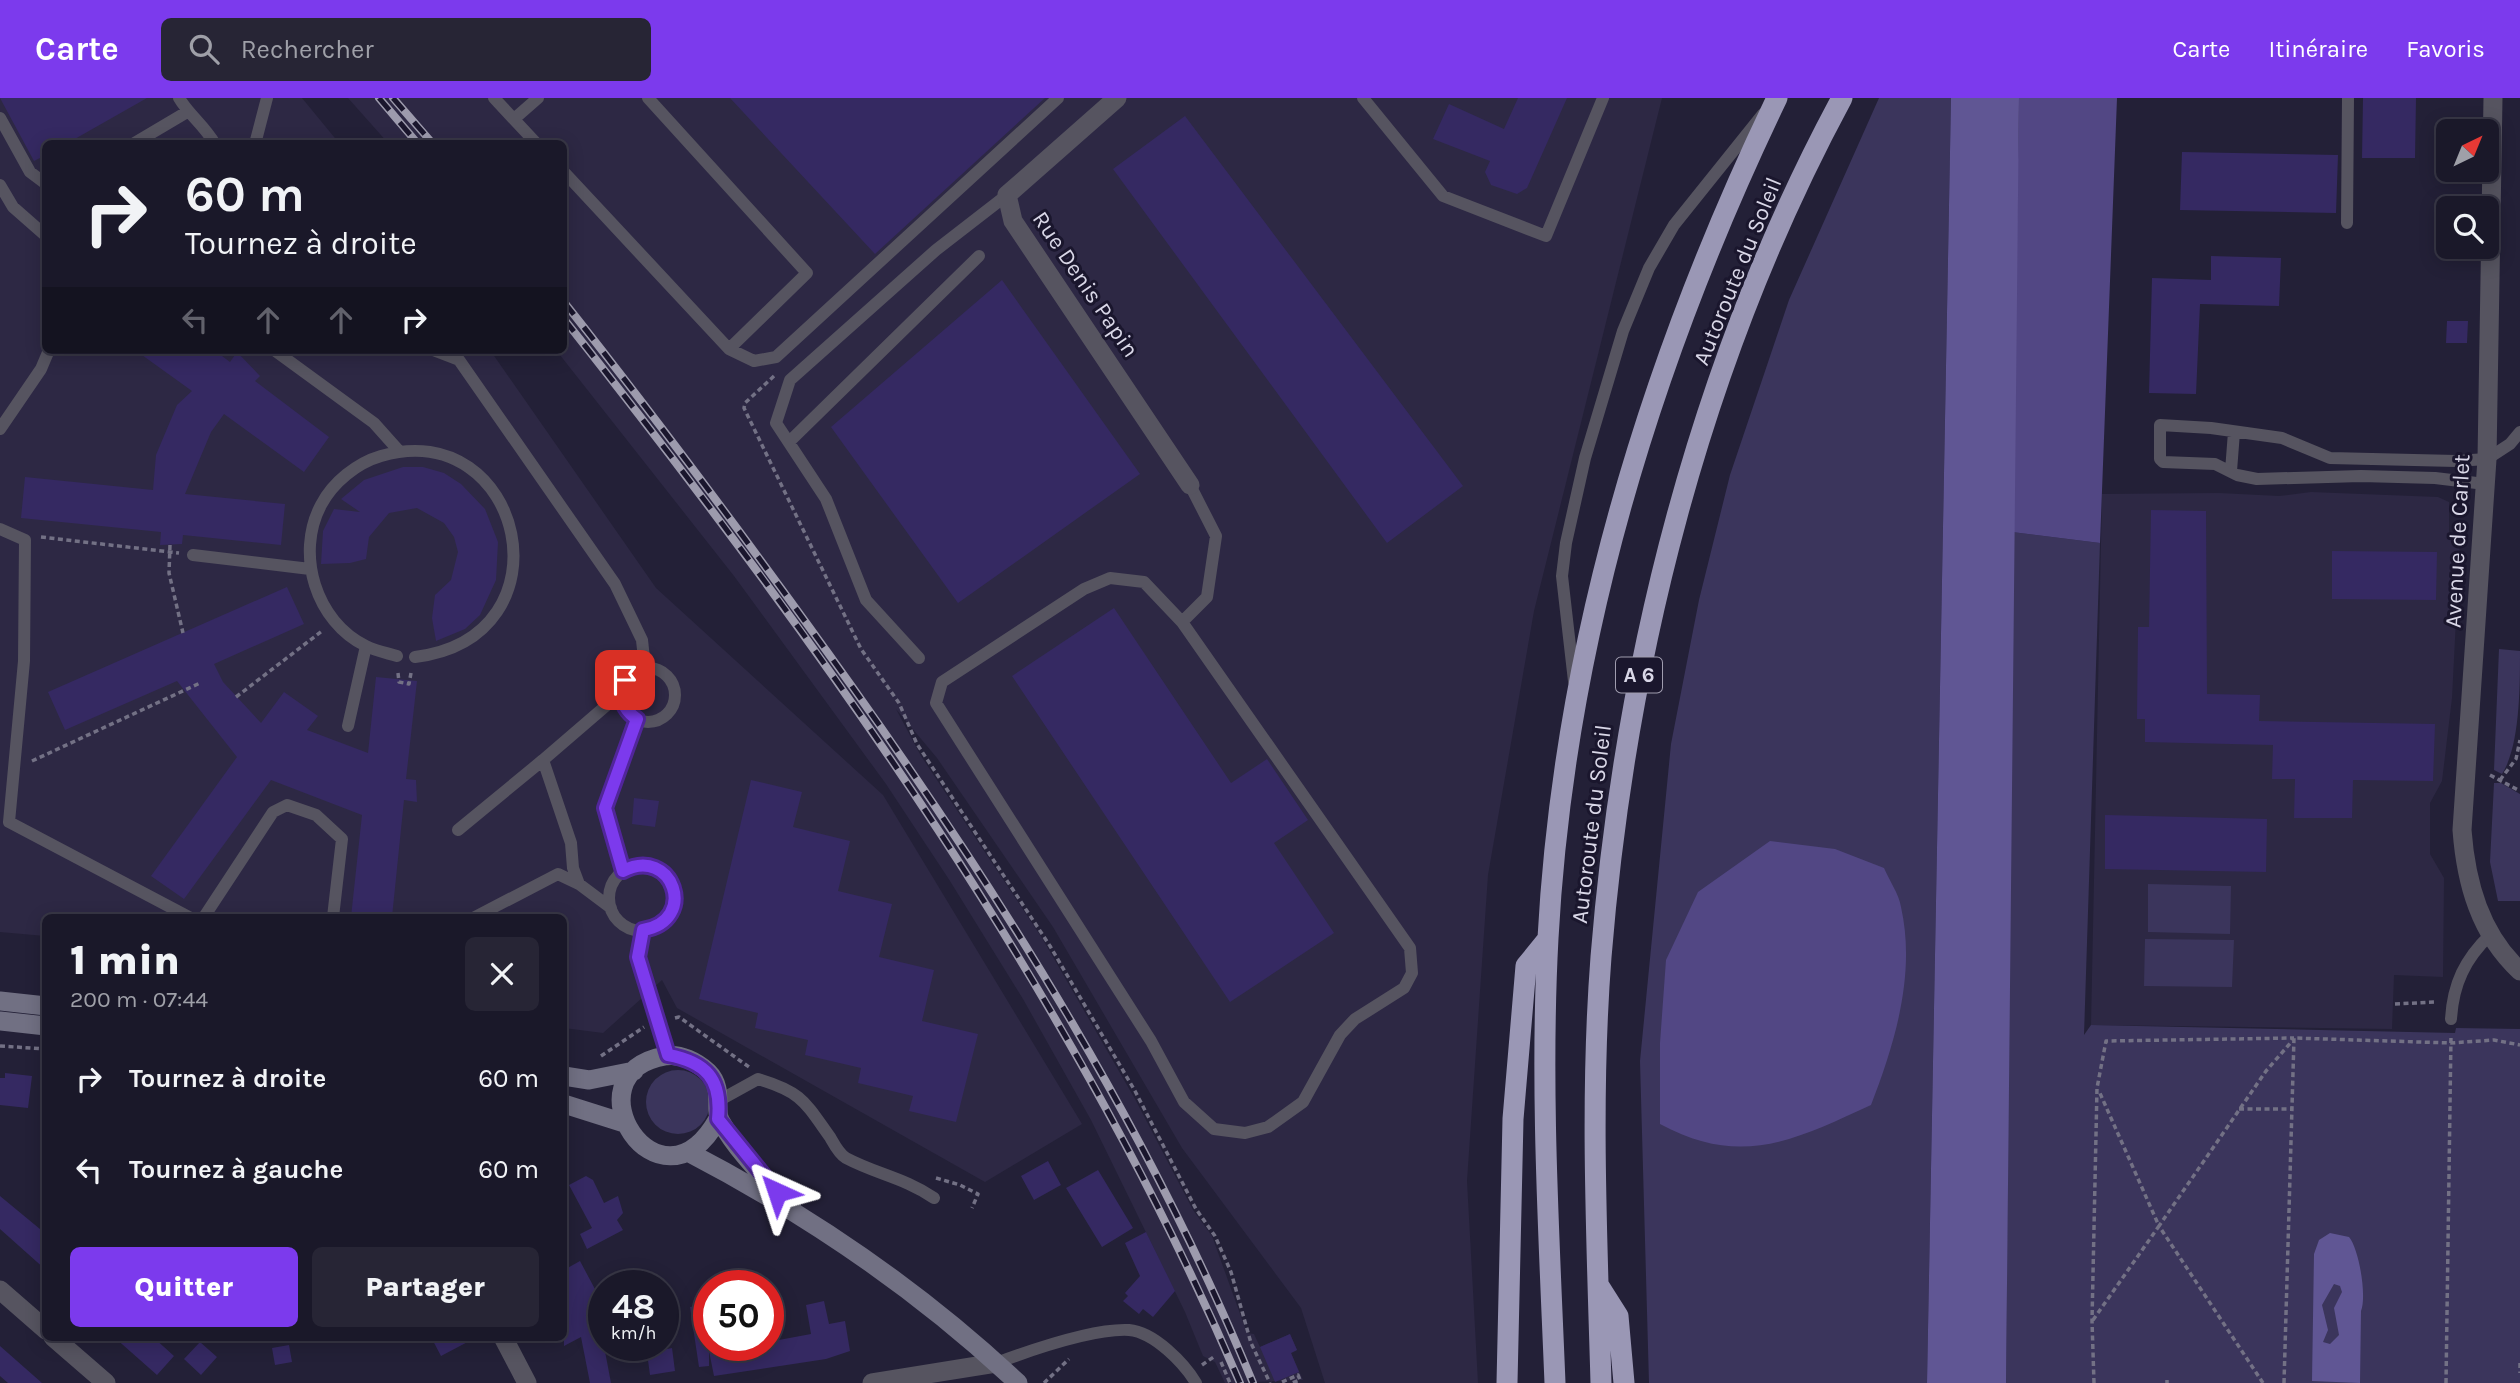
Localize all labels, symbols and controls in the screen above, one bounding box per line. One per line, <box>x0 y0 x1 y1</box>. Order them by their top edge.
search box <box>161 18 651 81</box>
text: Carte <box>35 30 119 68</box>
icon: search <box>185 30 223 68</box>
text: Rechercher <box>241 34 374 65</box>
text: Carte <box>2172 35 2230 63</box>
text: Itinéraire <box>2268 35 2368 63</box>
text: Favoris <box>2406 35 2485 63</box>
north arrow <box>2436 119 2499 182</box>
map controls <box>2436 119 2499 259</box>
text: 60 m <box>185 166 305 223</box>
icon: right <box>70 168 161 259</box>
street label: Autoroute du Soleil <box>1687 173 1787 369</box>
button: search <box>2436 196 2499 259</box>
street label: Rue Denis Papin <box>1027 206 1144 362</box>
text: Tournez à droite <box>185 225 417 262</box>
icon: left <box>176 301 214 339</box>
icon: ahead <box>249 301 287 339</box>
icon: ahead <box>322 301 360 339</box>
icon: right <box>395 301 433 339</box>
street label: Avenue de Carlet <box>2439 453 2476 629</box>
pin <box>595 650 655 710</box>
road number: A 6 <box>1616 658 1662 692</box>
icon: arrive <box>606 661 644 699</box>
street label: Autoroute du Soleil <box>1566 723 1617 925</box>
text: 1 min <box>70 935 180 985</box>
button: close <box>465 937 539 1011</box>
text: 200 m · 07:44 <box>70 986 208 1013</box>
icon: right <box>70 1060 108 1098</box>
text: Tournez à droite <box>129 1063 326 1094</box>
text: 60 m <box>478 1063 539 1094</box>
icon: left <box>70 1151 108 1189</box>
text: Tournez à gauche <box>129 1154 343 1185</box>
text: 60 m <box>478 1154 539 1185</box>
position arrow <box>740 1155 814 1229</box>
button: Quitter <box>70 1247 298 1327</box>
button: Partager <box>312 1247 539 1327</box>
speed limit sign: 50 <box>693 1270 784 1361</box>
text: 48 <box>612 1286 655 1327</box>
text: km/h <box>611 1322 656 1344</box>

